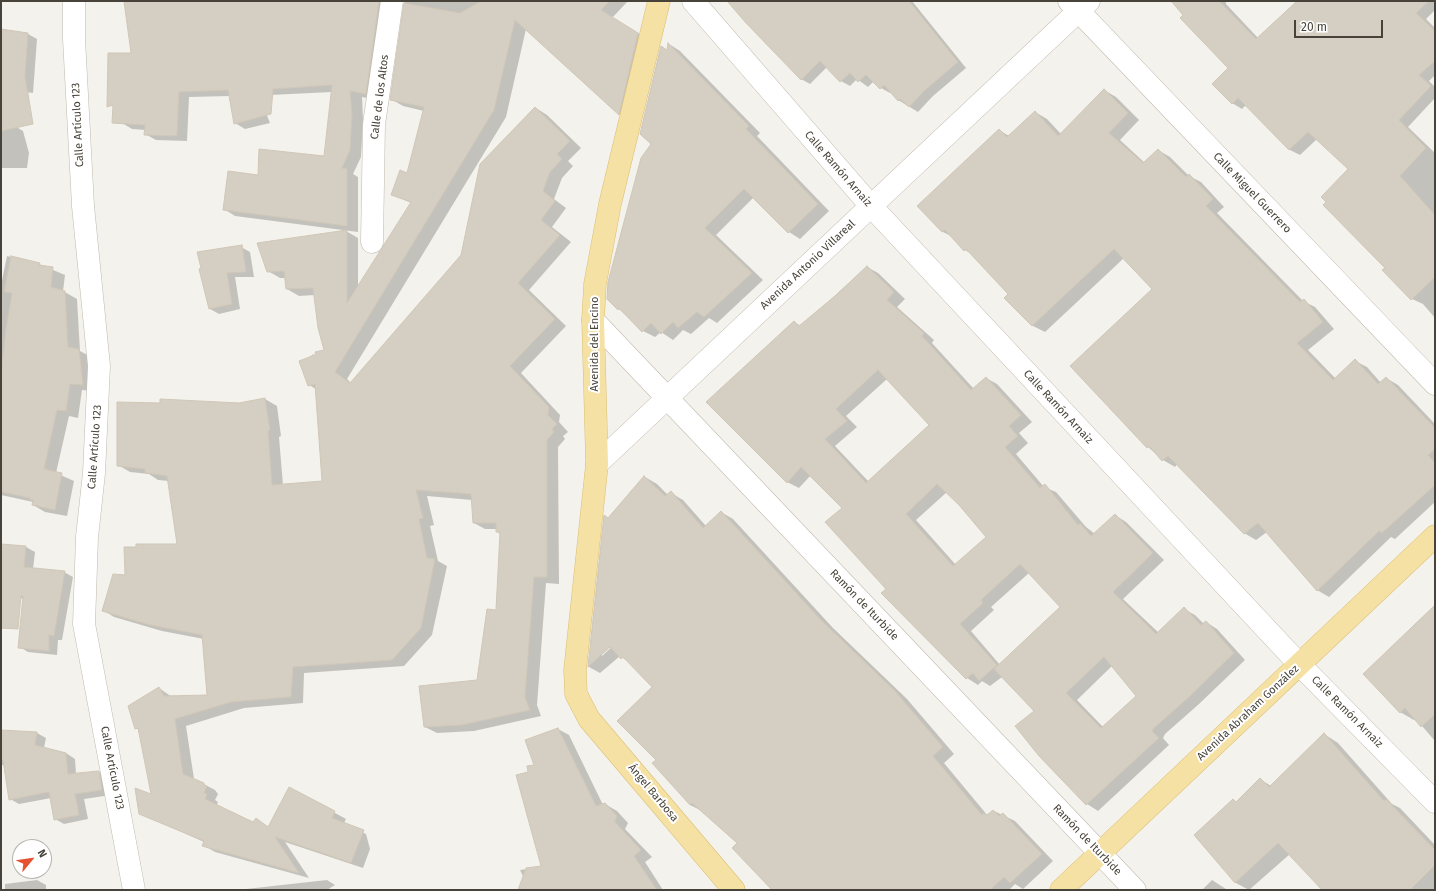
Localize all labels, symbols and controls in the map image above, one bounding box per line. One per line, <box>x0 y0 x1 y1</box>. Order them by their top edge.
scale bar <box>1296 12 1385 38</box>
text: 20 m <box>1301 20 1327 34</box>
street label: Calle de los Altos <box>368 54 392 140</box>
street label: Calle Artículo 123 <box>69 82 87 168</box>
street label: Calle Ramón Arnaiz <box>802 128 874 210</box>
street label: Calle Miguel Guerrero <box>1210 150 1294 236</box>
street label: Avenida Antonio Villareal <box>758 218 858 312</box>
street label: Avenida del Encino <box>588 297 602 391</box>
street label: Calle Ramón Arnaiz <box>1020 367 1096 447</box>
street label: Calle Artículo 123 <box>85 404 105 490</box>
street label: Ramón de Iturbide <box>827 567 901 643</box>
street label: Avenida Abraham González <box>1194 662 1302 764</box>
street label: Calle Ramón Arnaiz <box>1308 673 1386 751</box>
street label: Calle Artículo 123 <box>97 725 127 811</box>
street label: Ángel Barbosa <box>625 761 681 825</box>
street label: Ramón de Iturbide <box>1050 802 1124 878</box>
north arrow <box>12 839 52 879</box>
text: N <box>35 847 50 860</box>

